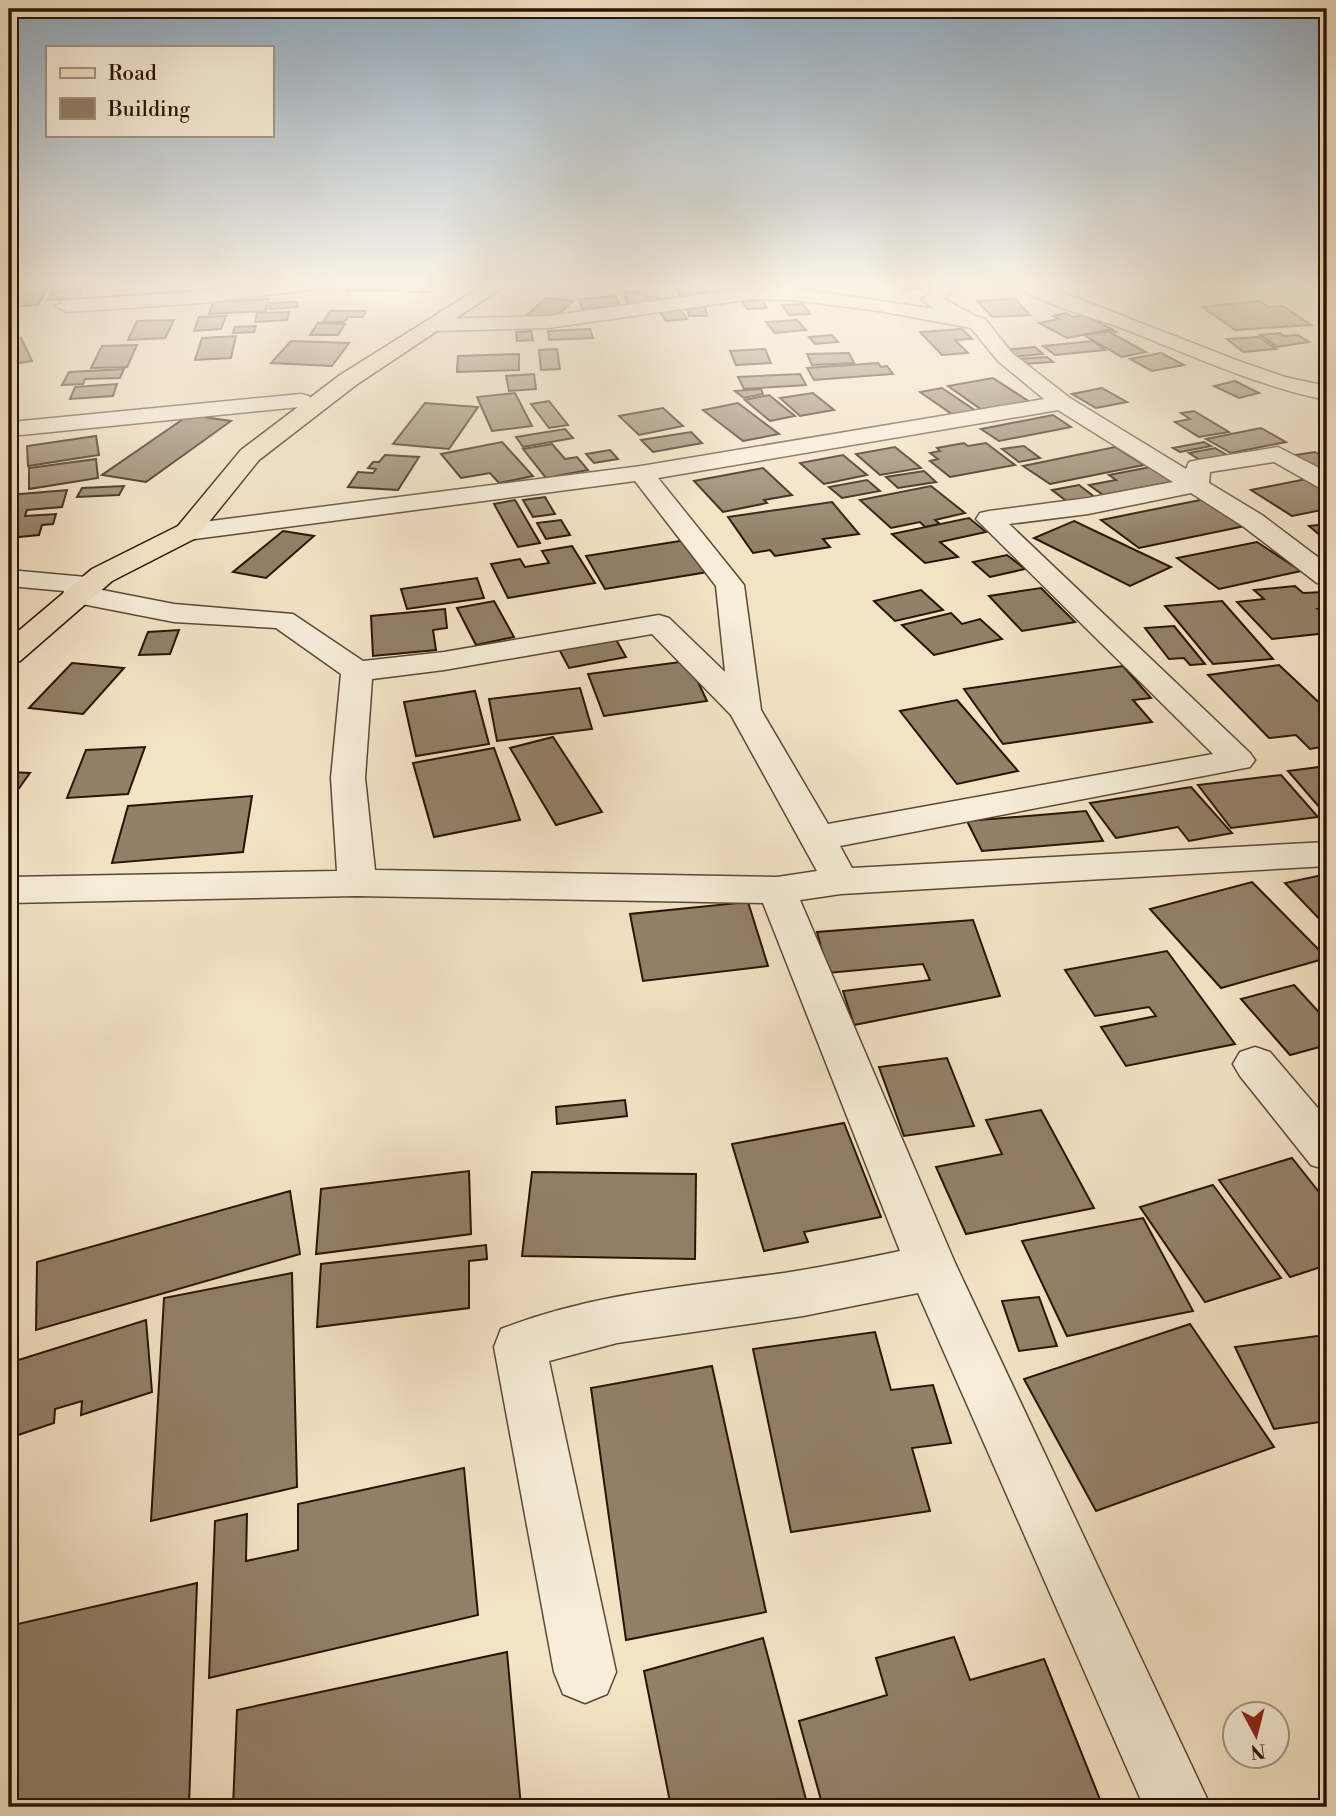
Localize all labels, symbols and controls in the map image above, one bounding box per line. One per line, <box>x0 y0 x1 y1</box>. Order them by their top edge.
legend <box>46 46 273 136</box>
text: Road <box>108 61 157 87</box>
text: Building <box>107 97 190 123</box>
north arrow <box>1220 1700 1290 1770</box>
text: N <box>1249 1738 1267 1764</box>

